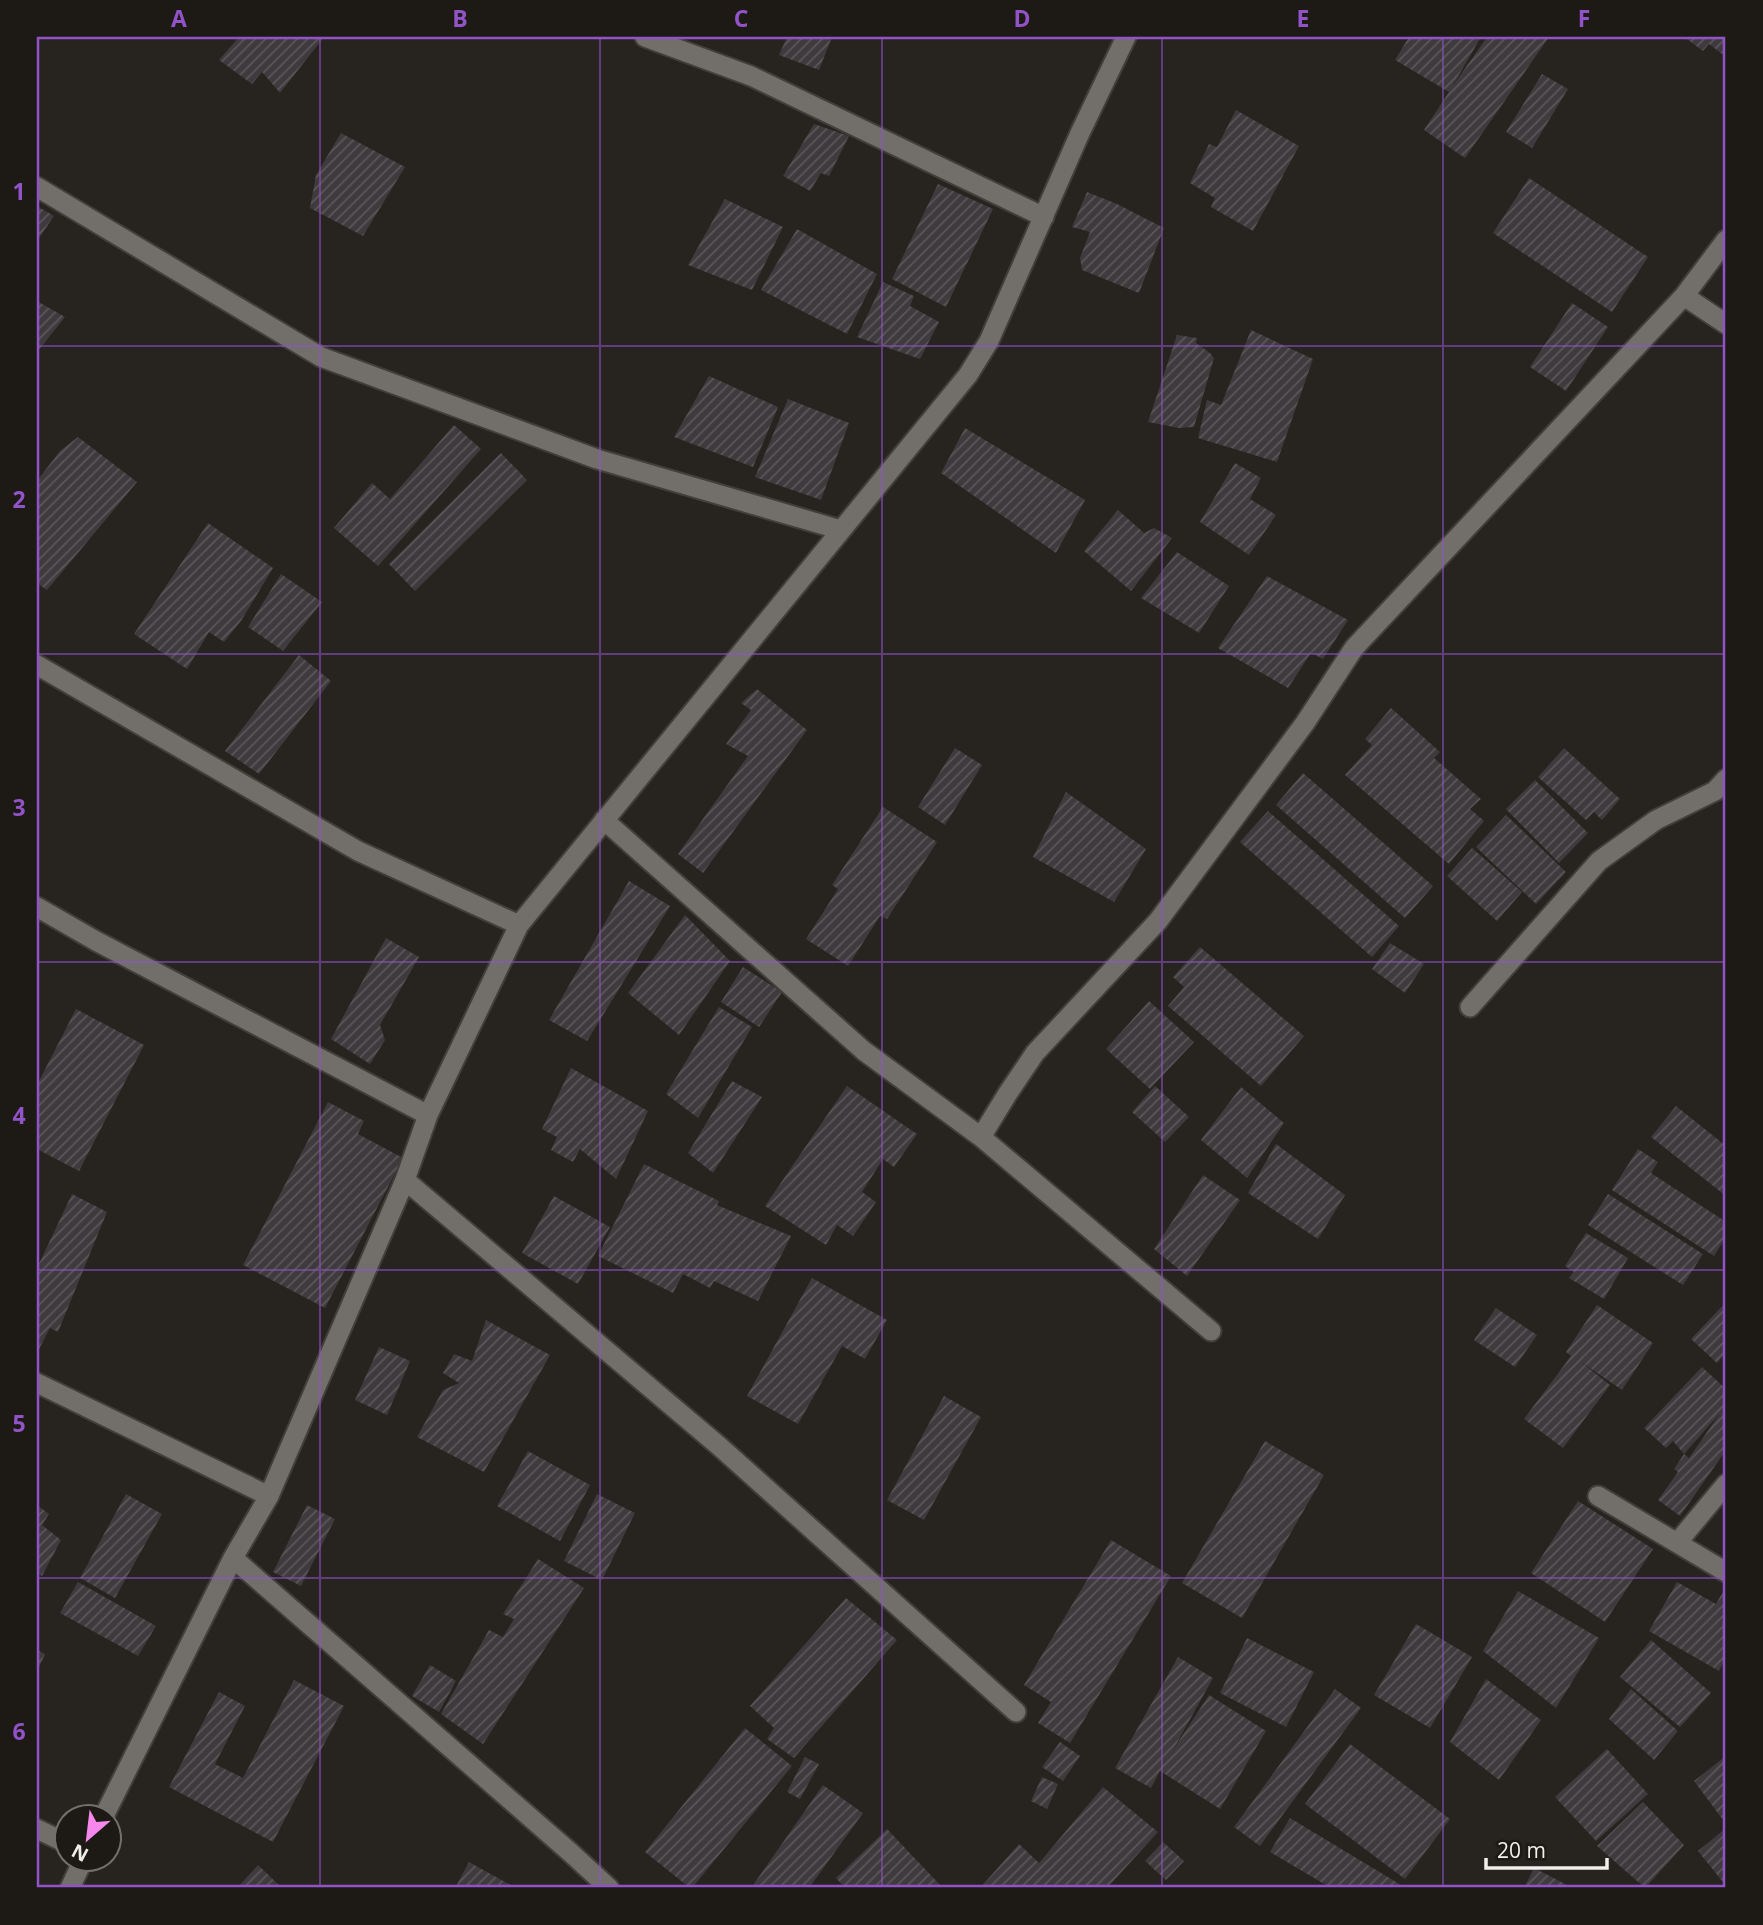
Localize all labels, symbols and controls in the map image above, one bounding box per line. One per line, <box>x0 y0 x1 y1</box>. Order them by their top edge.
text: A <box>171 2 187 34</box>
text: B <box>452 2 468 34</box>
text: C <box>734 2 748 34</box>
text: D <box>1013 2 1031 34</box>
text: E <box>1297 2 1309 34</box>
text: F <box>1578 2 1590 34</box>
text: 1 <box>12 175 26 207</box>
text: 2 <box>12 483 26 515</box>
text: 3 <box>12 791 26 823</box>
text: 4 <box>12 1099 26 1131</box>
text: 5 <box>12 1407 26 1439</box>
text: 6 <box>12 1715 26 1747</box>
north arrow <box>52 1802 122 1872</box>
scale bar <box>1486 1827 1607 1871</box>
text: 20 m <box>1497 1836 1546 1864</box>
text: N <box>67 1838 93 1868</box>

